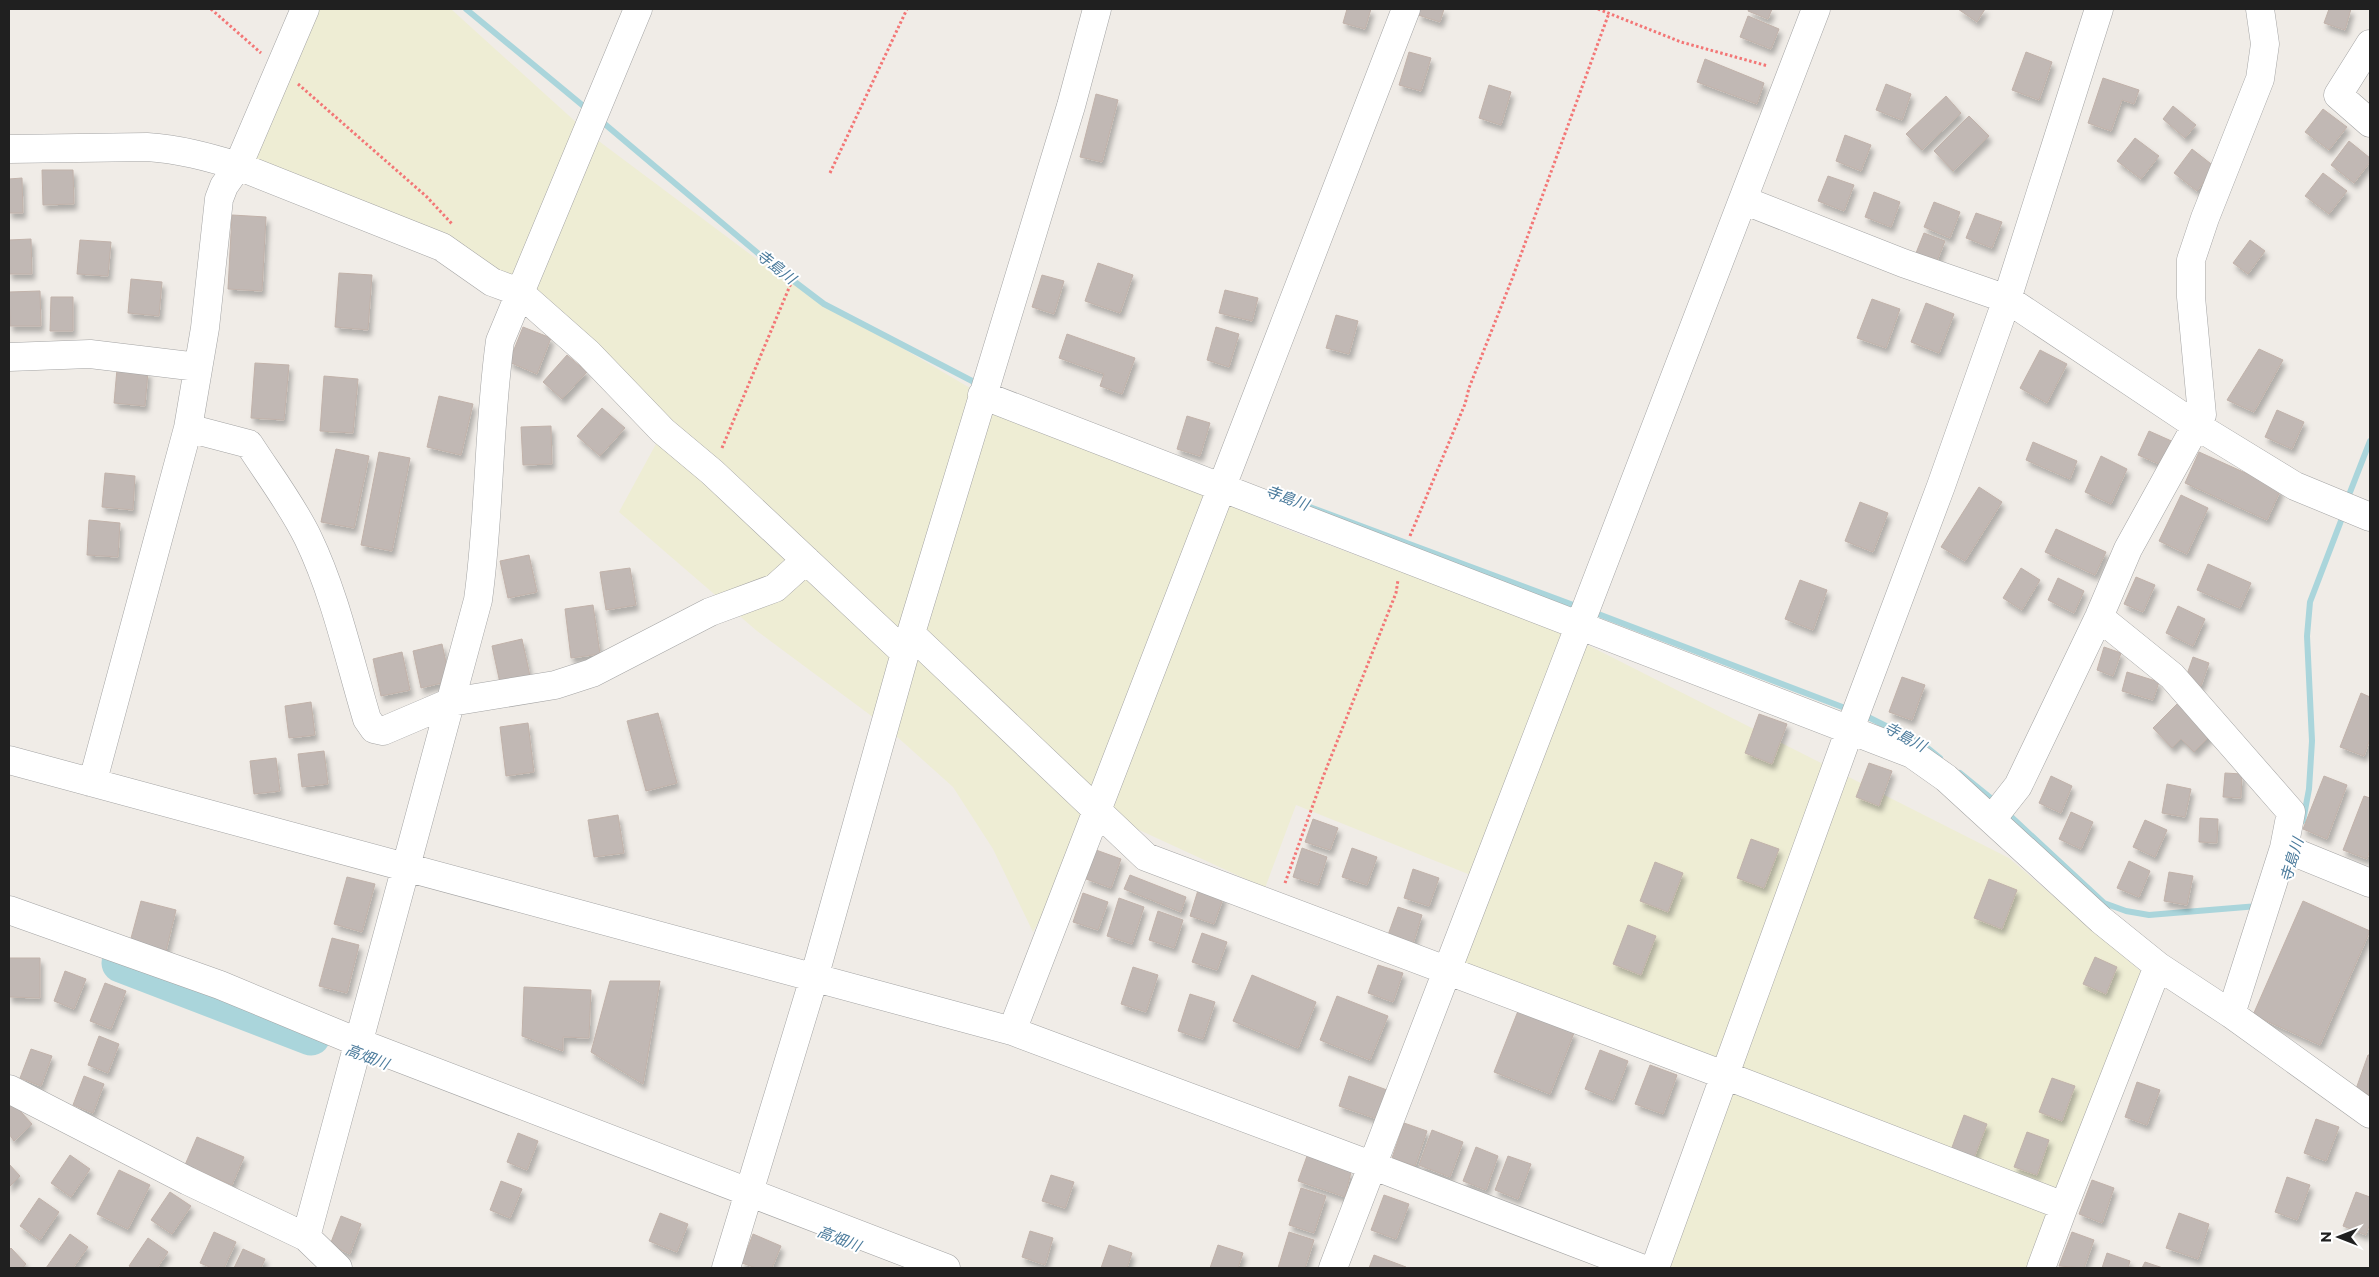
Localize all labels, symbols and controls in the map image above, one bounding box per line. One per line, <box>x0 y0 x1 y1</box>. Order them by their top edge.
water label: 寺島川 <box>753 245 801 289</box>
water label: 寺島川 <box>1263 481 1313 515</box>
water label: 寺島川 <box>1881 718 1931 756</box>
water label: 寺島川 <box>2276 834 2308 884</box>
water label: 高畑川 <box>343 1040 393 1074</box>
north arrow <box>2314 1212 2364 1262</box>
water label: 高畑川 <box>815 1222 865 1256</box>
text: N <box>2317 1231 2335 1243</box>

